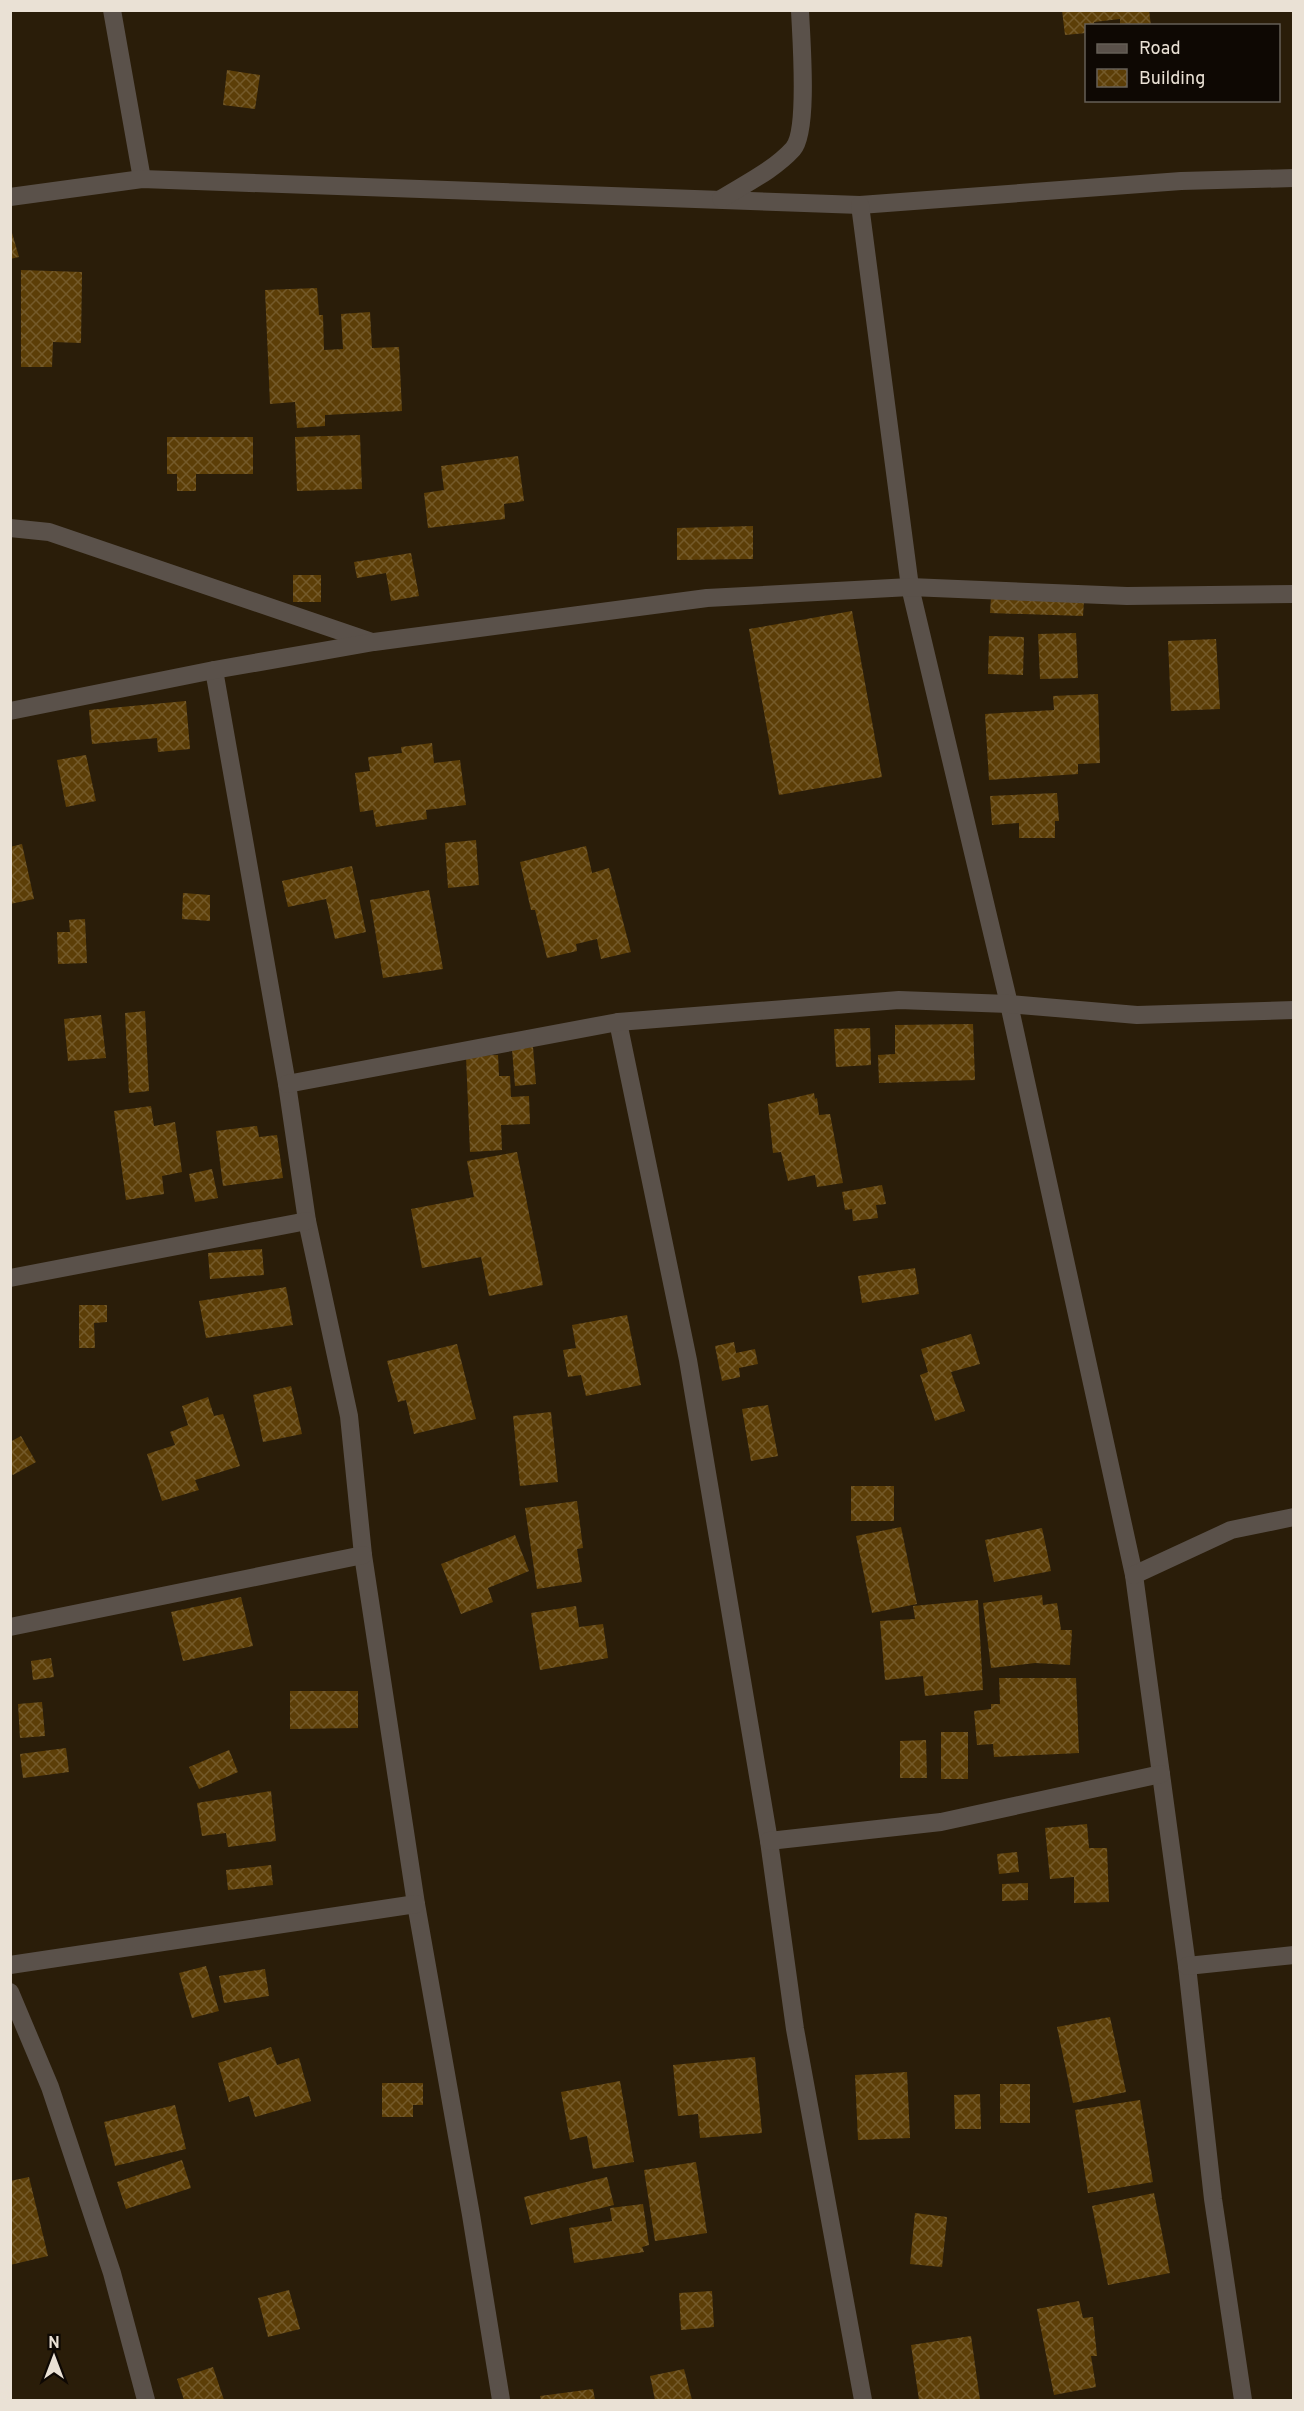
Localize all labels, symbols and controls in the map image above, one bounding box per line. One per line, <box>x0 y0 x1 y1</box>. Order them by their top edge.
legend <box>1085 24 1280 102</box>
text: Road <box>1139 38 1181 61</box>
text: Building <box>1139 68 1205 91</box>
north arrow <box>24 2327 84 2387</box>
text: N <box>48 2334 60 2354</box>

